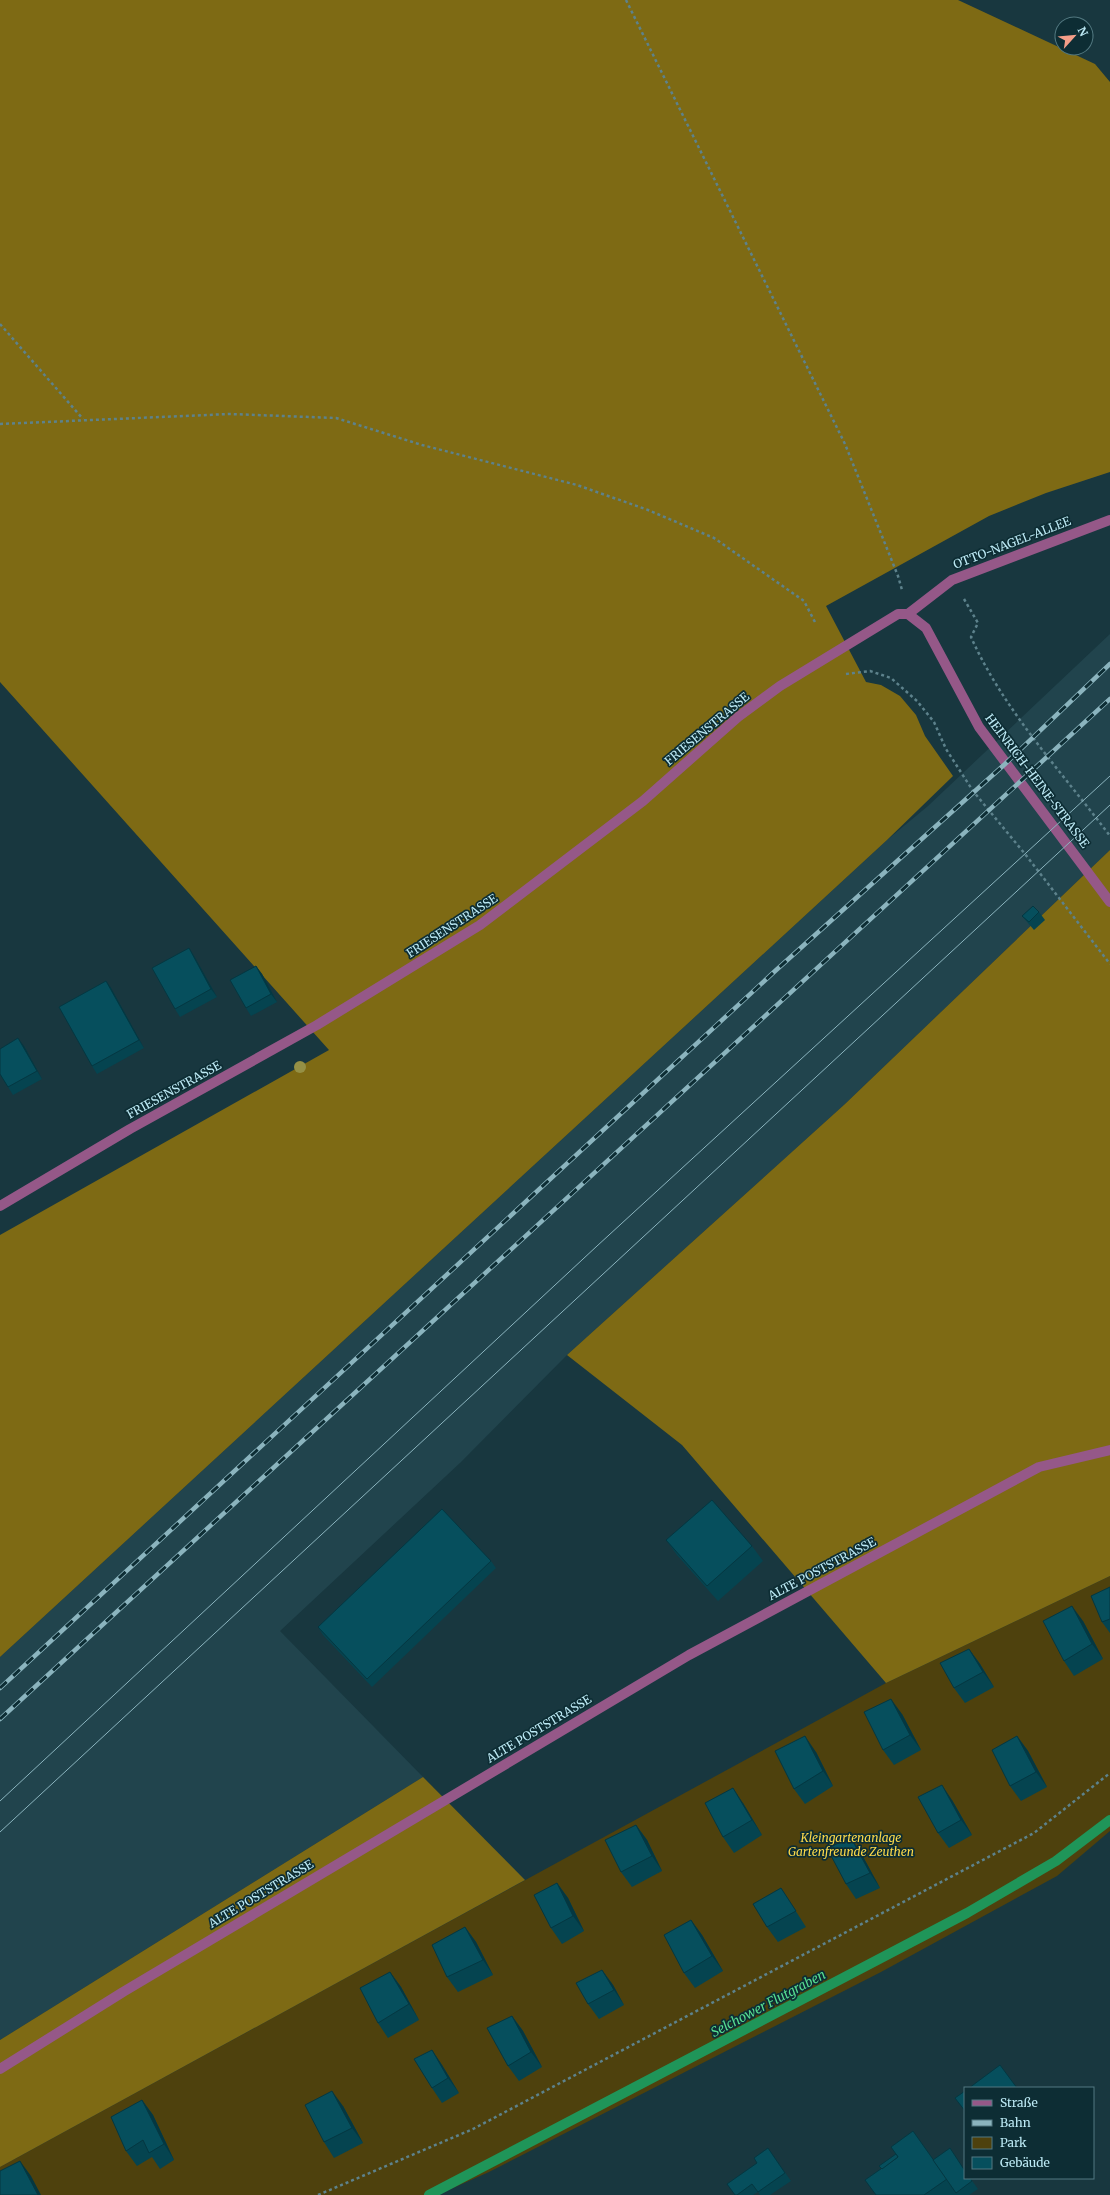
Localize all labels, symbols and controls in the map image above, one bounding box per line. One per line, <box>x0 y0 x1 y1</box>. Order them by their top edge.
north arrow <box>1054 16 1094 56</box>
text: N <box>1075 24 1091 39</box>
street label: OTTO-NAGEL-ALLEE <box>951 513 1073 572</box>
street label: FRIESENSTRASSE <box>661 689 752 768</box>
street label: HEINRICH-HEINE-STRASSE <box>982 711 1093 851</box>
street label: FRIESENSTRASSE <box>403 890 500 961</box>
street label: FRIESENSTRASSE <box>124 1057 224 1122</box>
street label: ALTE POSTSTRASSE <box>765 1534 878 1604</box>
street label: ALTE POSTSTRASSE <box>483 1691 594 1766</box>
park label: Kleingartenanlage Gartenfreunde Zeuthen <box>788 1830 914 1859</box>
street label: ALTE POSTSTRASSE <box>205 1856 316 1931</box>
water label: Selchower Flutgraben <box>708 1966 829 2041</box>
legend <box>964 2087 1094 2179</box>
text: Straße <box>1000 2095 1038 2110</box>
text: Bahn <box>1000 2115 1031 2130</box>
text: Park <box>1000 2135 1027 2150</box>
text: Gebäude <box>1000 2155 1050 2170</box>

